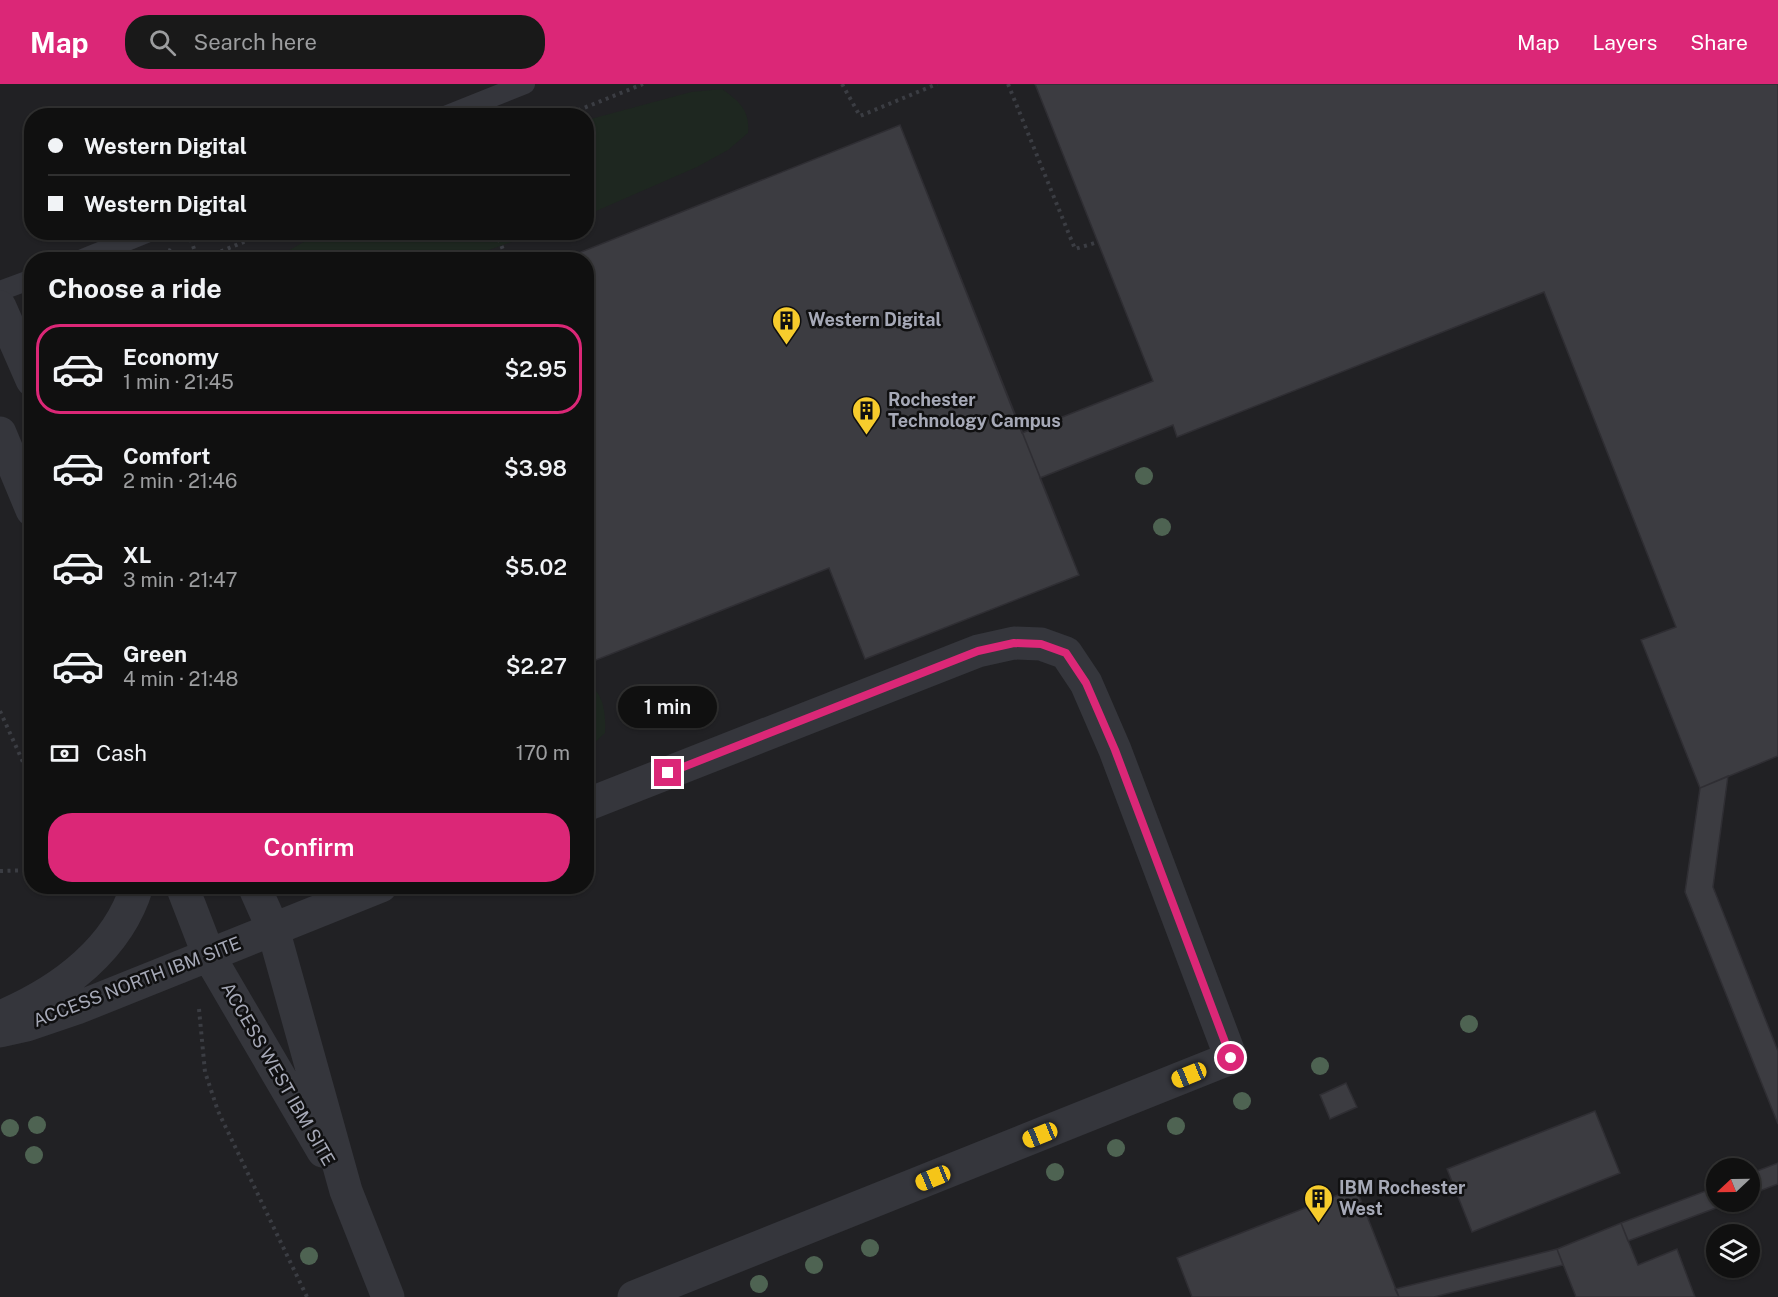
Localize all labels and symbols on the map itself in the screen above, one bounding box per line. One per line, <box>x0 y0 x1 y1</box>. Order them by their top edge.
building icon: Western Digital <box>771 304 803 346</box>
place label: Western Digital <box>808 309 941 330</box>
place label: Rochester Technology Campus <box>888 389 1061 431</box>
building icon: Rochester Technology Campus <box>851 394 883 436</box>
callout: 1 min <box>618 686 718 728</box>
route end <box>654 759 681 786</box>
street label: ACCESS NORTH IBM SITE <box>30 932 244 1031</box>
street label: ACCESS WEST IBM SITE <box>217 978 340 1169</box>
route start <box>1217 1044 1244 1071</box>
car <box>1169 1060 1209 1090</box>
car <box>1020 1120 1060 1150</box>
north arrow <box>1706 1158 1760 1212</box>
car <box>913 1163 953 1193</box>
place label: IBM Rochester West <box>1339 1177 1466 1219</box>
building icon: IBM Rochester West <box>1302 1182 1334 1224</box>

